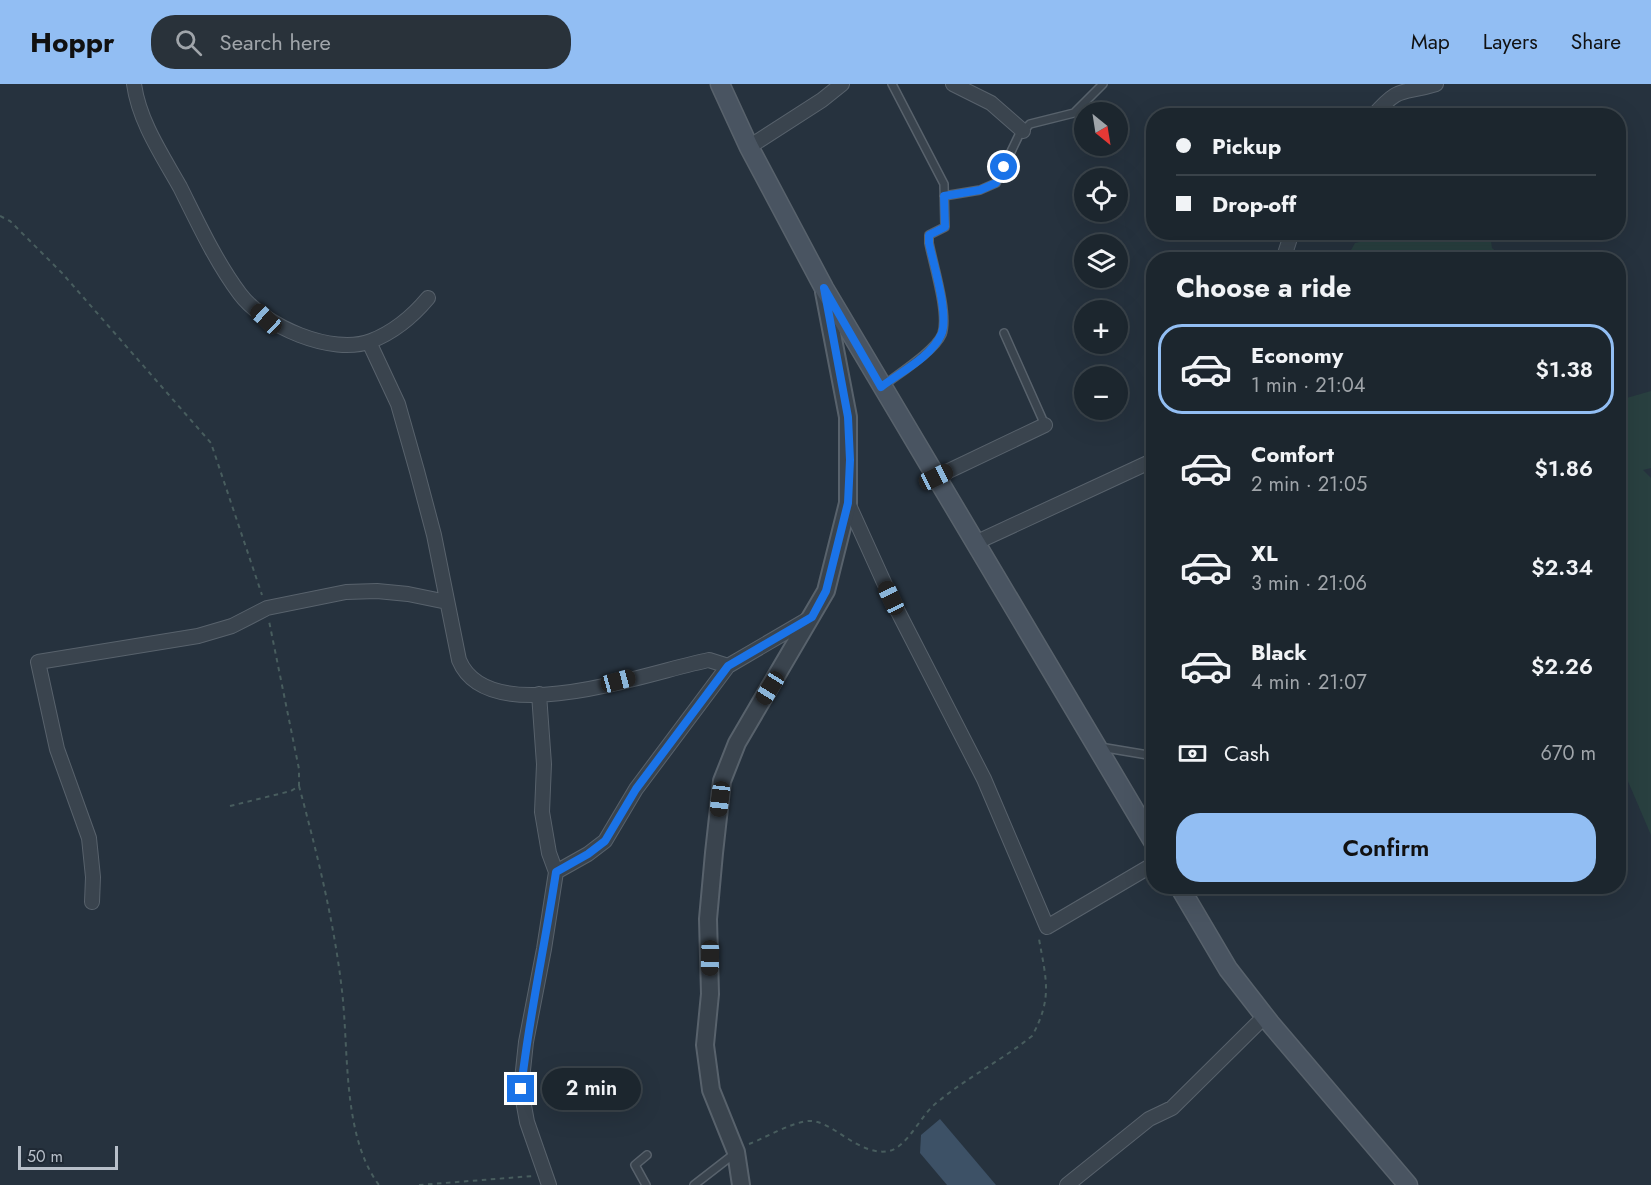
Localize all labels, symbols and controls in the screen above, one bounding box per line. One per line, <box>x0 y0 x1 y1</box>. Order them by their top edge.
search box <box>151 15 571 69</box>
text: Hoppr <box>30 22 115 63</box>
icon: search <box>172 26 205 59</box>
text: Search here <box>220 26 331 58</box>
text: Map <box>1411 27 1450 57</box>
text: Layers <box>1483 27 1538 57</box>
text: Share <box>1571 27 1621 57</box>
north arrow <box>1074 102 1128 156</box>
map controls <box>1074 102 1128 420</box>
text: Pickup <box>1212 130 1281 162</box>
route start <box>990 153 1017 180</box>
button: locate <box>1074 168 1128 222</box>
text: Drop-off <box>1212 188 1296 220</box>
button: layers <box>1074 234 1128 288</box>
text: Choose a ride <box>1176 268 1351 307</box>
car <box>247 300 285 338</box>
button: + <box>1074 300 1128 354</box>
text: Economy <box>1251 339 1343 371</box>
icon: car <box>1179 342 1233 396</box>
text: $1.38 <box>1535 353 1593 385</box>
button: − <box>1074 366 1128 420</box>
text: 1 min · 21:04 <box>1251 371 1365 400</box>
text: Comfort <box>1251 438 1334 470</box>
icon: car <box>1179 441 1233 495</box>
text: $1.86 <box>1535 452 1593 484</box>
car <box>916 461 956 493</box>
text: 2 min · 21:05 <box>1251 470 1367 499</box>
text: XL <box>1251 537 1278 569</box>
icon: car <box>1179 540 1233 594</box>
text: $2.34 <box>1531 551 1593 583</box>
text: 3 min · 21:06 <box>1251 569 1367 598</box>
car <box>875 578 907 618</box>
text: Black <box>1251 636 1307 668</box>
icon: car <box>1179 639 1233 693</box>
text: $2.26 <box>1531 650 1593 682</box>
car <box>598 668 638 694</box>
car <box>753 668 787 708</box>
text: 4 min · 21:07 <box>1251 668 1367 697</box>
icon: cash <box>1176 737 1209 770</box>
text: Cash <box>1224 737 1270 769</box>
text: 670 m <box>1540 739 1596 768</box>
car <box>709 780 731 818</box>
button: Confirm <box>1176 813 1596 882</box>
car <box>701 940 719 976</box>
callout: 2 min <box>542 1068 641 1110</box>
text: 2 min <box>566 1074 617 1103</box>
route end <box>507 1075 534 1102</box>
scale bar <box>18 1143 118 1170</box>
text: 50 m <box>27 1145 63 1168</box>

